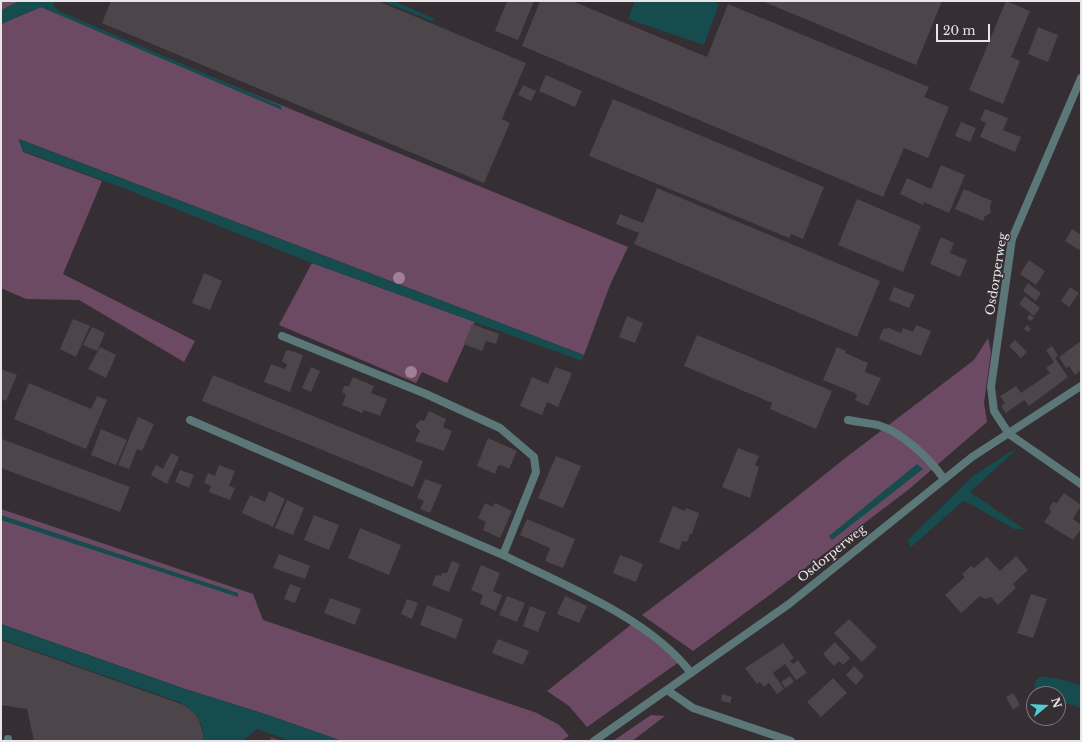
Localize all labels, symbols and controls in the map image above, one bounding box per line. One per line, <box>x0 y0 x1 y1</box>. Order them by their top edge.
scale bar <box>938 16 992 42</box>
text: 20 m <box>943 23 975 38</box>
street label: Osdorperweg <box>983 232 1011 316</box>
street label: Osdorperweg <box>795 522 869 586</box>
north arrow <box>1026 686 1066 726</box>
text: N <box>1048 696 1065 710</box>

